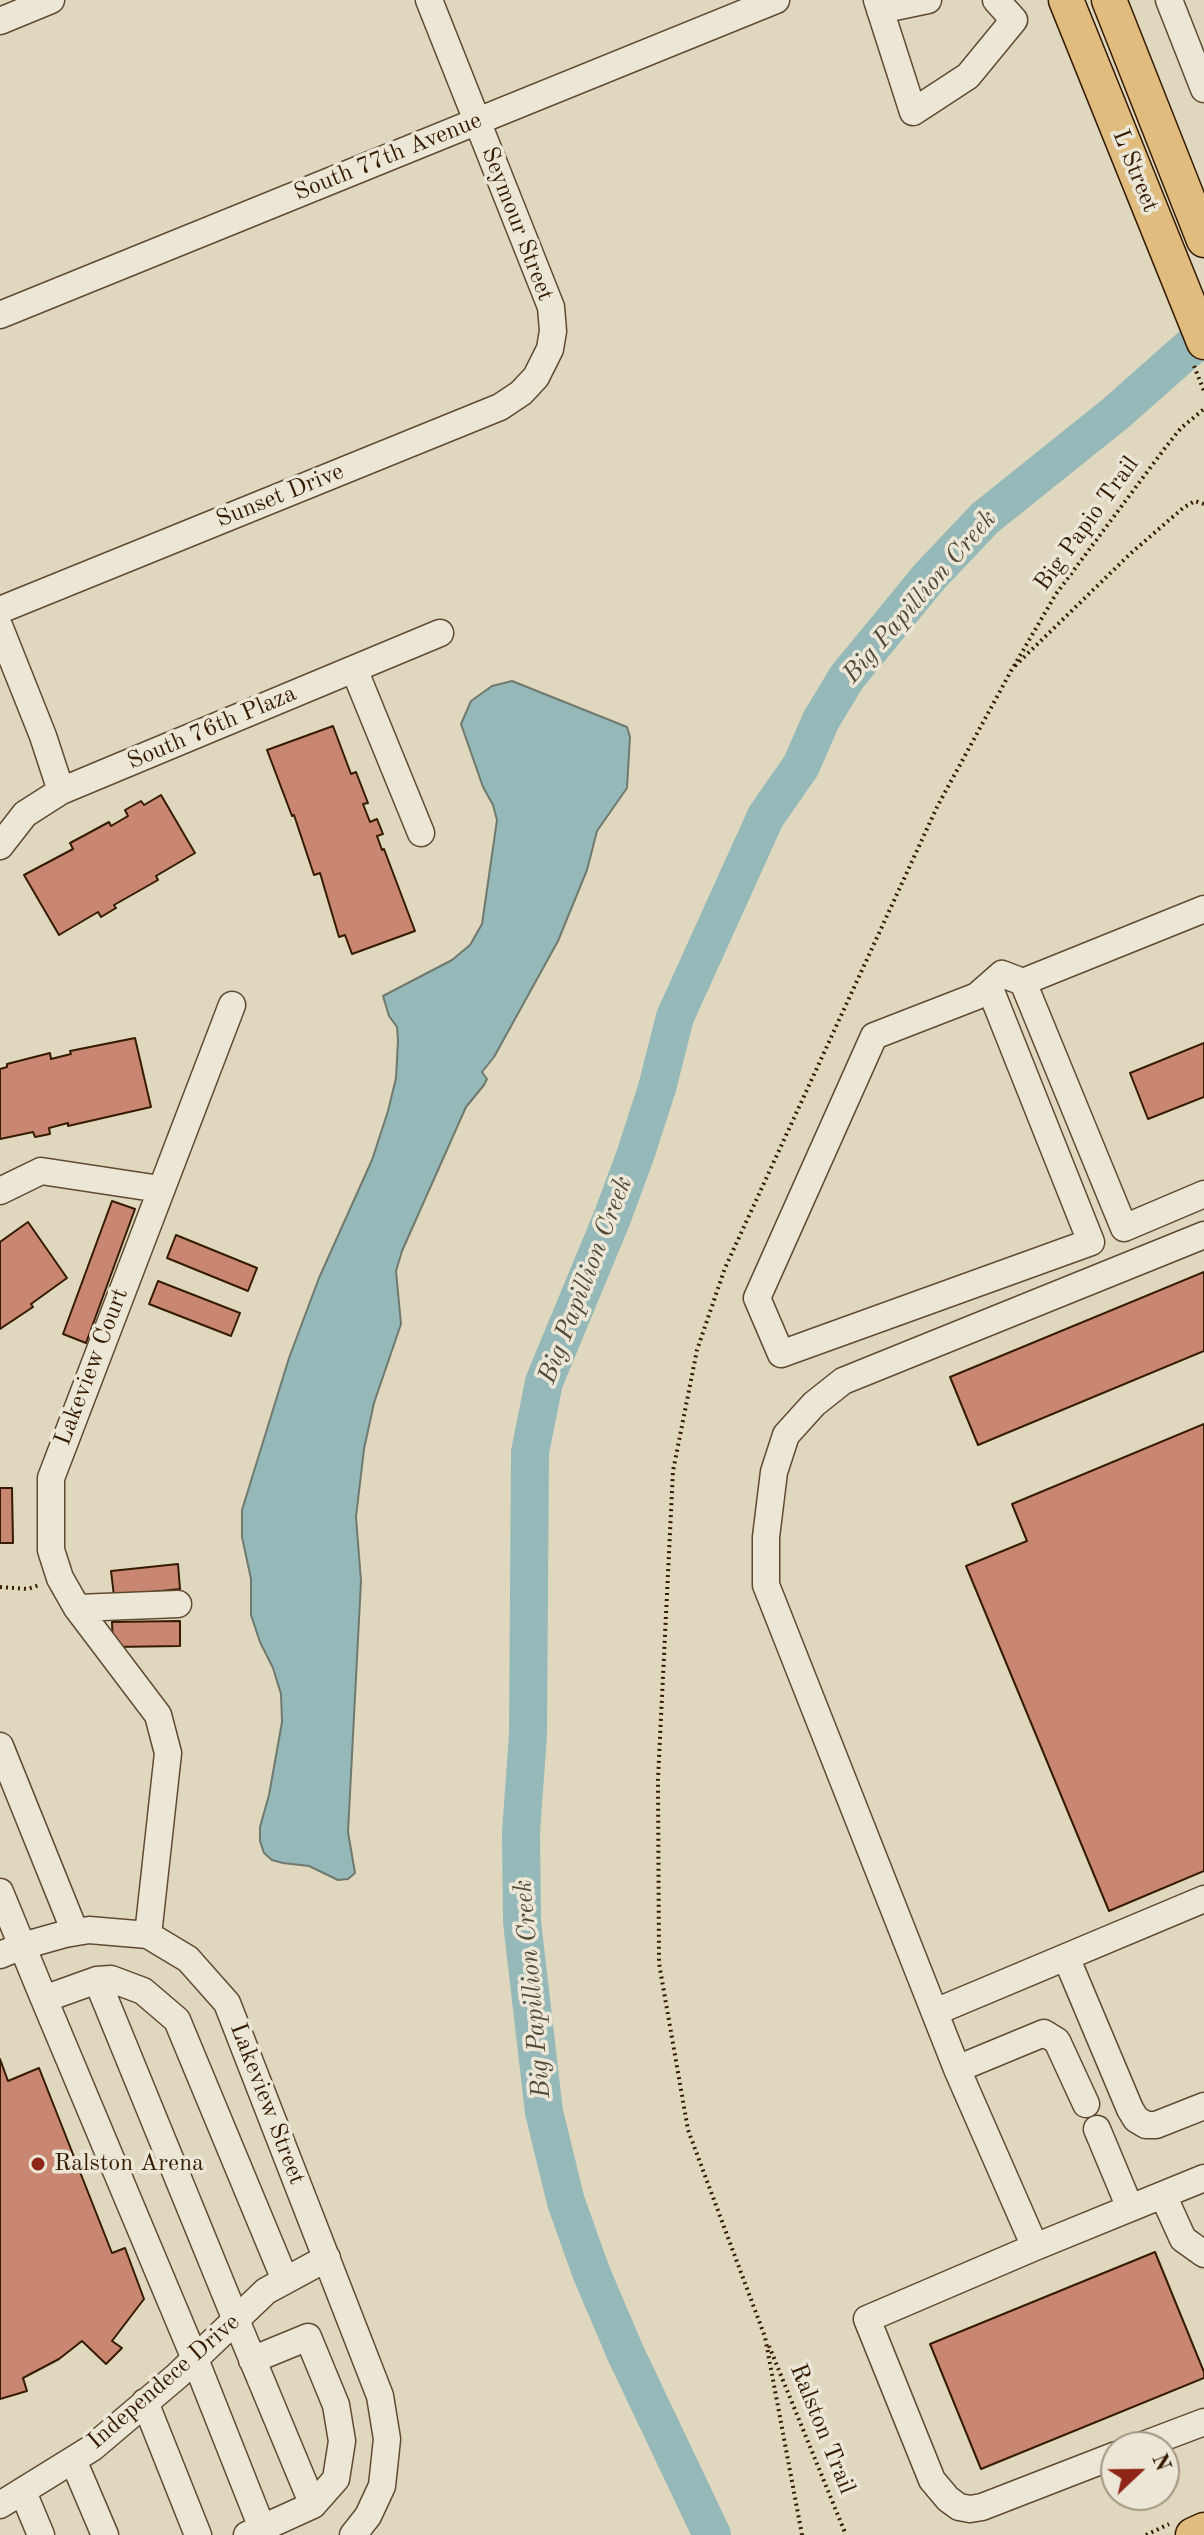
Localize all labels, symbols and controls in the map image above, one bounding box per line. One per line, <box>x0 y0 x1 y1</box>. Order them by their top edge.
street label: South 77th Avenue <box>290 106 486 208</box>
street label: L Street <box>1105 126 1165 216</box>
street label: Seymour Street <box>474 143 560 305</box>
street label: Big Papio Trail <box>1029 451 1145 597</box>
street label: Sunset Drive <box>212 457 348 535</box>
water label: Big Papillion Creek <box>836 504 1004 690</box>
street label: South 76th Plaza <box>123 679 301 777</box>
water label: Big Papillion Creek <box>532 1172 640 1388</box>
street label: Lakeview Court <box>49 1284 135 1450</box>
water label: Big Papillion Creek <box>508 1878 558 2100</box>
street label: Lakeview Street <box>223 2019 311 2189</box>
place label: Ralston Arena <box>54 2150 204 2178</box>
marker: Ralston Arena <box>29 2155 47 2173</box>
street label: Independece Drive <box>82 2308 246 2456</box>
street label: Ralston Trail <box>783 2360 861 2498</box>
north arrow <box>1100 2431 1180 2511</box>
text: N <box>1147 2451 1174 2475</box>

